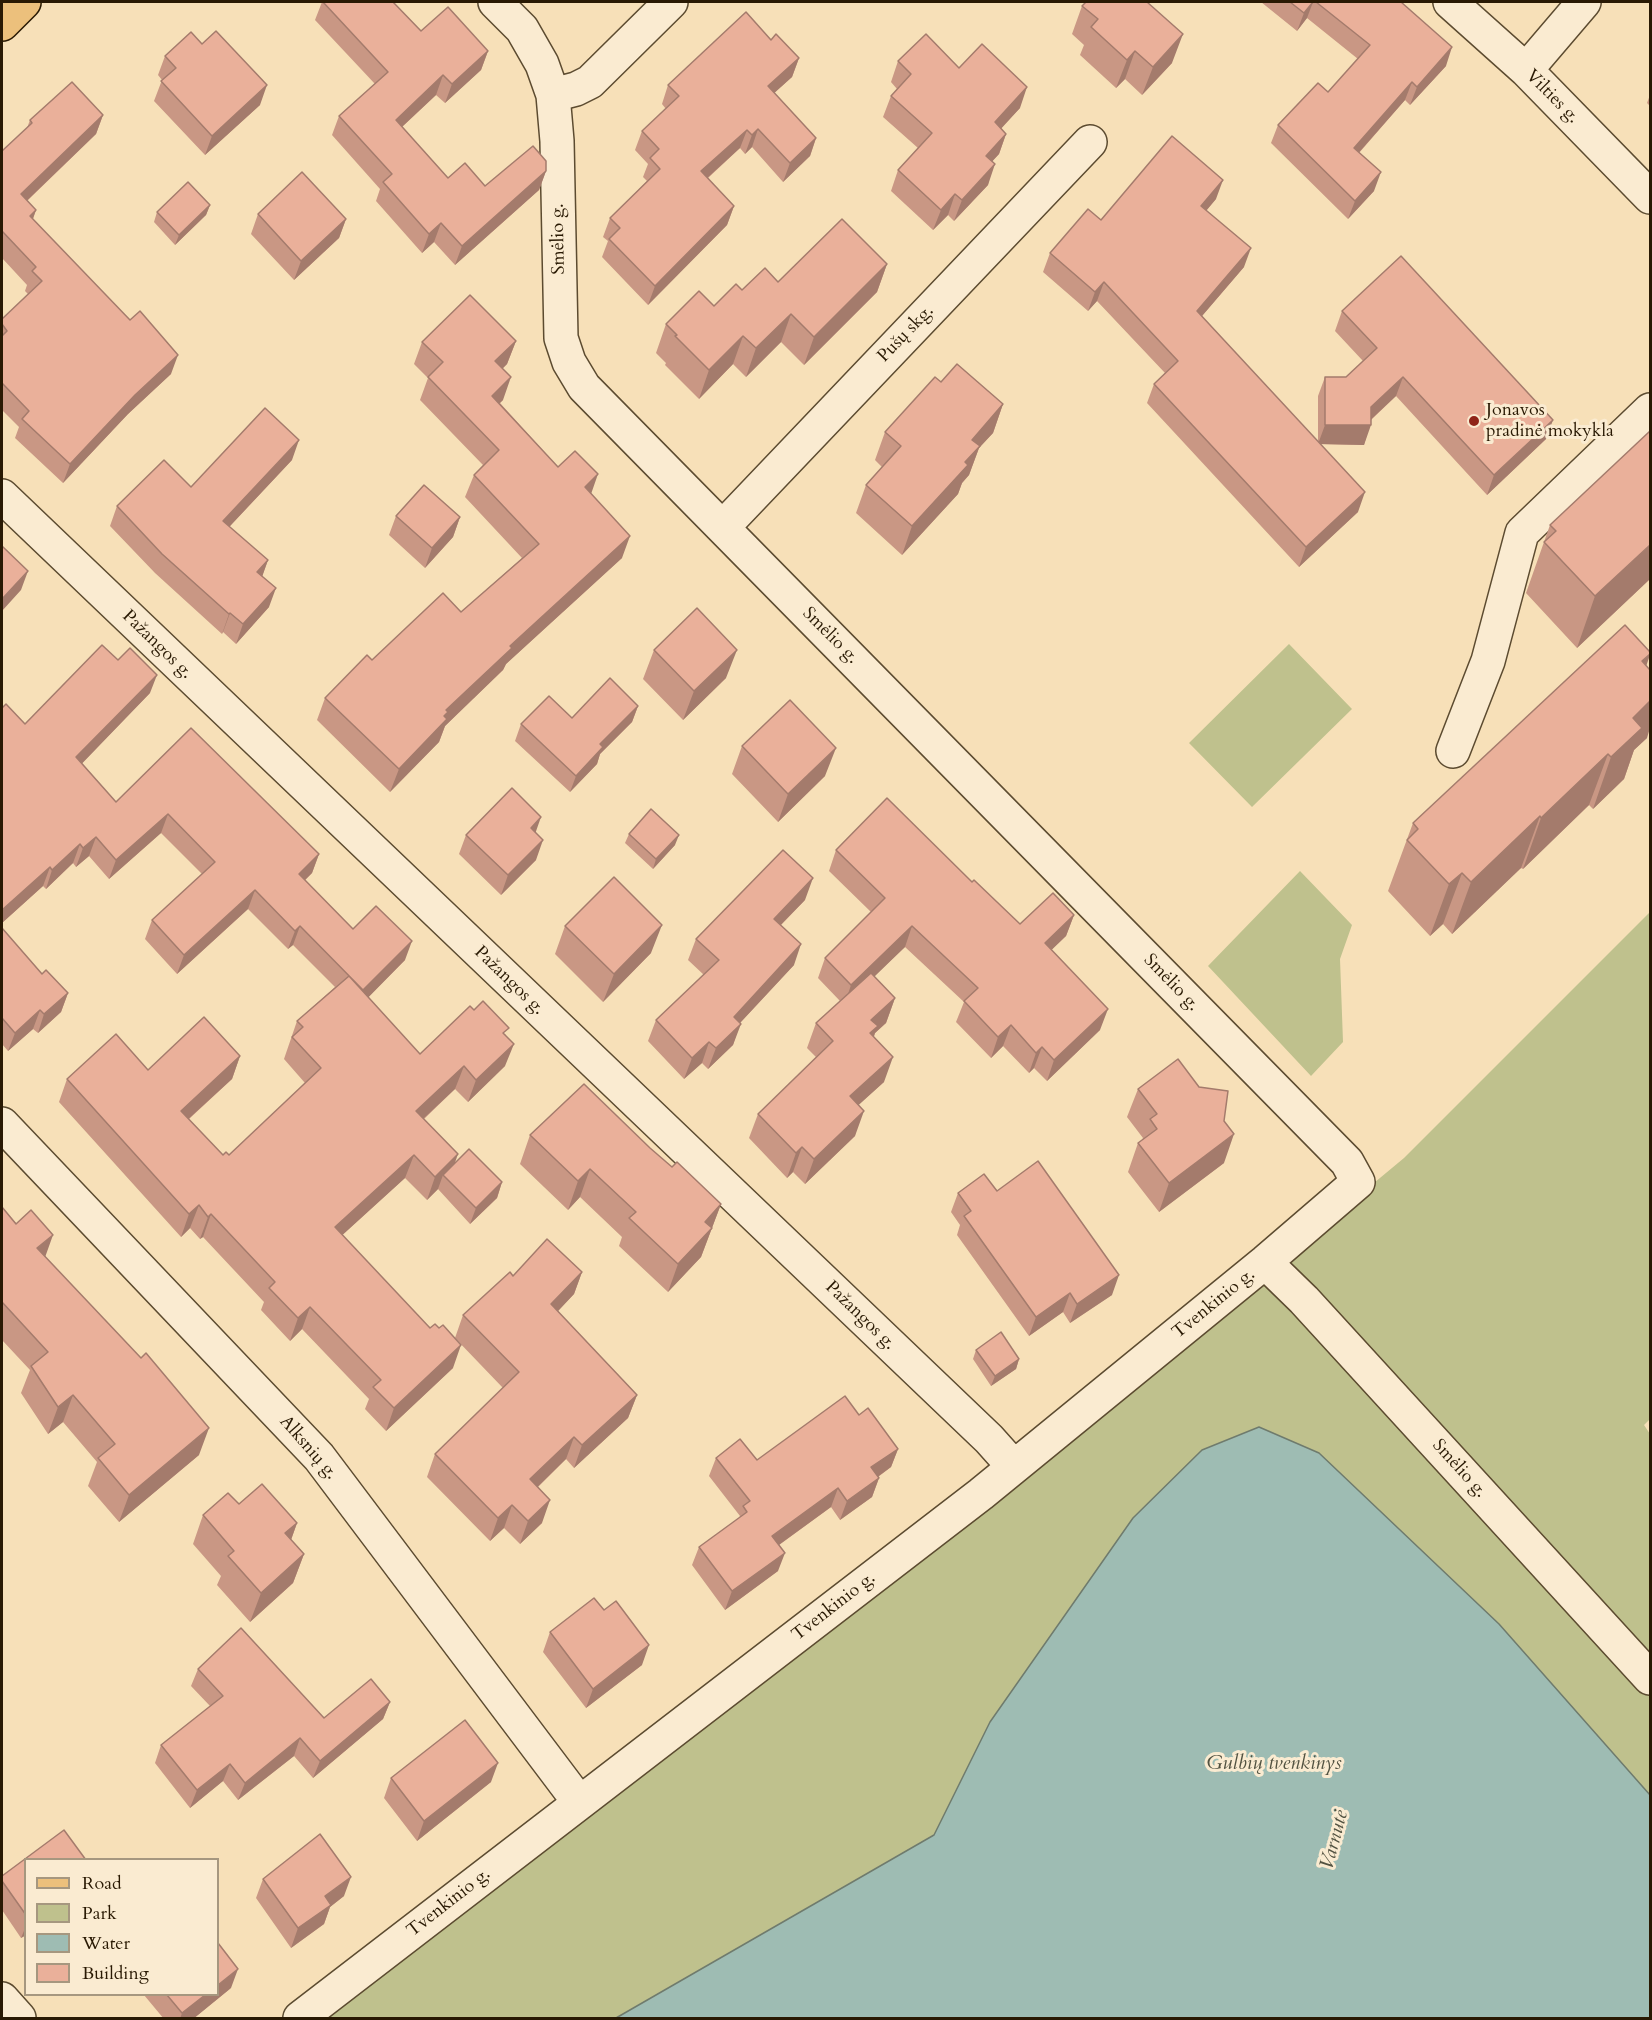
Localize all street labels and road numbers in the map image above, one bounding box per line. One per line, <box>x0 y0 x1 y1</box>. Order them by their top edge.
street label: Vilties g. <box>1521 66 1583 128</box>
street label: Smėlio g. <box>548 203 570 275</box>
street label: Pušų skg. <box>873 301 939 367</box>
street label: Smėlio g. <box>797 603 863 669</box>
street label: Pažangos g. <box>117 606 197 684</box>
street label: Pažangos g. <box>469 942 549 1020</box>
street label: Smėlio g. <box>1139 950 1203 1016</box>
street label: Tvenkinio g. <box>1168 1264 1260 1344</box>
street label: Pažangos g. <box>820 1277 900 1355</box>
street label: Alksnių g. <box>274 1412 342 1484</box>
street label: Smėlio g. <box>1427 1435 1491 1503</box>
street label: Tvenkinio g. <box>788 1568 880 1646</box>
street label: Tvenkinio g. <box>403 1864 495 1942</box>

